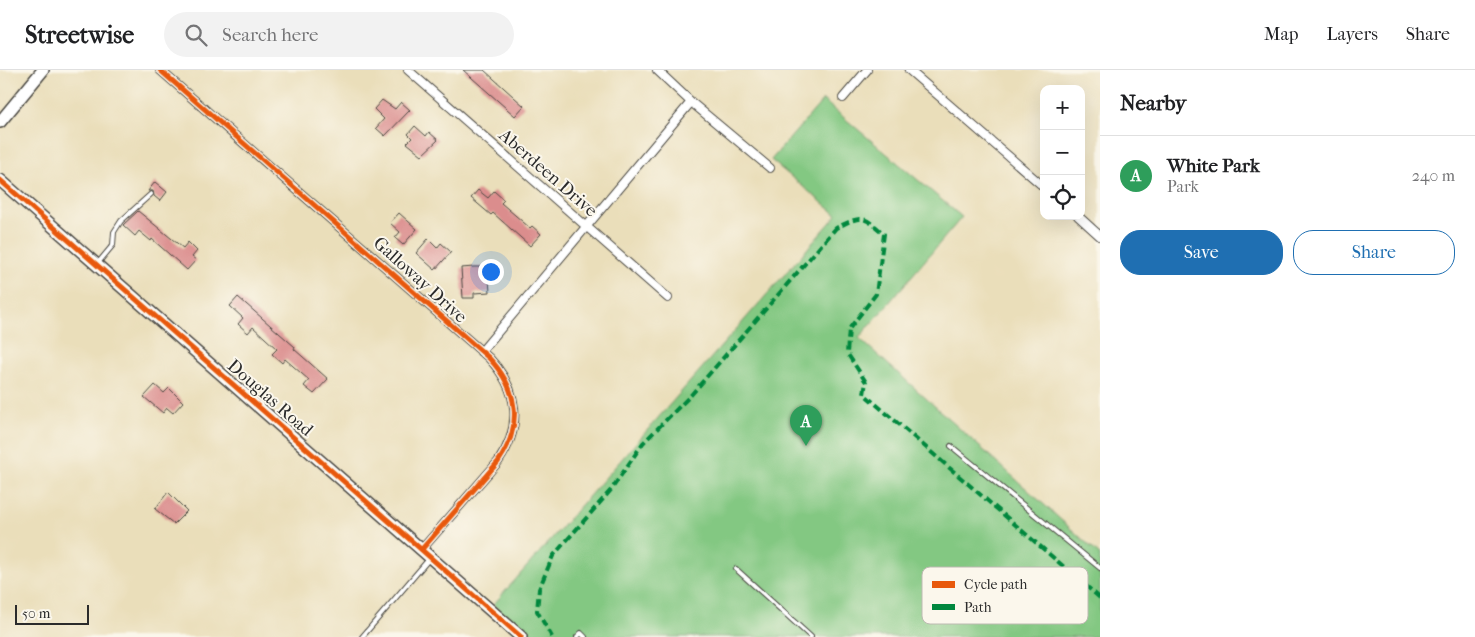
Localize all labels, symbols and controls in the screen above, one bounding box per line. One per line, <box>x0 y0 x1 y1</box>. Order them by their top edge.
search box <box>164 12 514 57</box>
text: Streetwise <box>25 21 134 49</box>
icon: search <box>182 21 210 49</box>
text: Search here <box>222 24 318 46</box>
text: Map <box>1264 24 1298 45</box>
text: Layers <box>1326 24 1378 45</box>
text: Share <box>1406 24 1450 45</box>
map controls <box>1040 85 1085 220</box>
button: + <box>1040 85 1085 130</box>
text: Nearby <box>1120 91 1186 115</box>
street label: Aberdeen Drive <box>494 124 601 221</box>
button: − <box>1040 130 1085 175</box>
text: White Park <box>1167 155 1260 177</box>
text: A <box>1131 166 1141 185</box>
text: 240 m <box>1412 166 1455 185</box>
button: locate <box>1040 175 1085 220</box>
text: Park <box>1167 177 1199 196</box>
button: Save <box>1120 230 1283 275</box>
button: Share <box>1293 230 1455 275</box>
street label: Galloway Drive <box>369 233 471 327</box>
your location <box>478 259 504 285</box>
street label: Douglas Road <box>223 355 317 441</box>
pin: A <box>790 405 822 446</box>
legend <box>922 567 1088 624</box>
text: Cycle path <box>964 576 1028 593</box>
text: Path <box>964 599 992 616</box>
scale bar <box>15 602 89 625</box>
text: 50 m <box>22 605 50 622</box>

